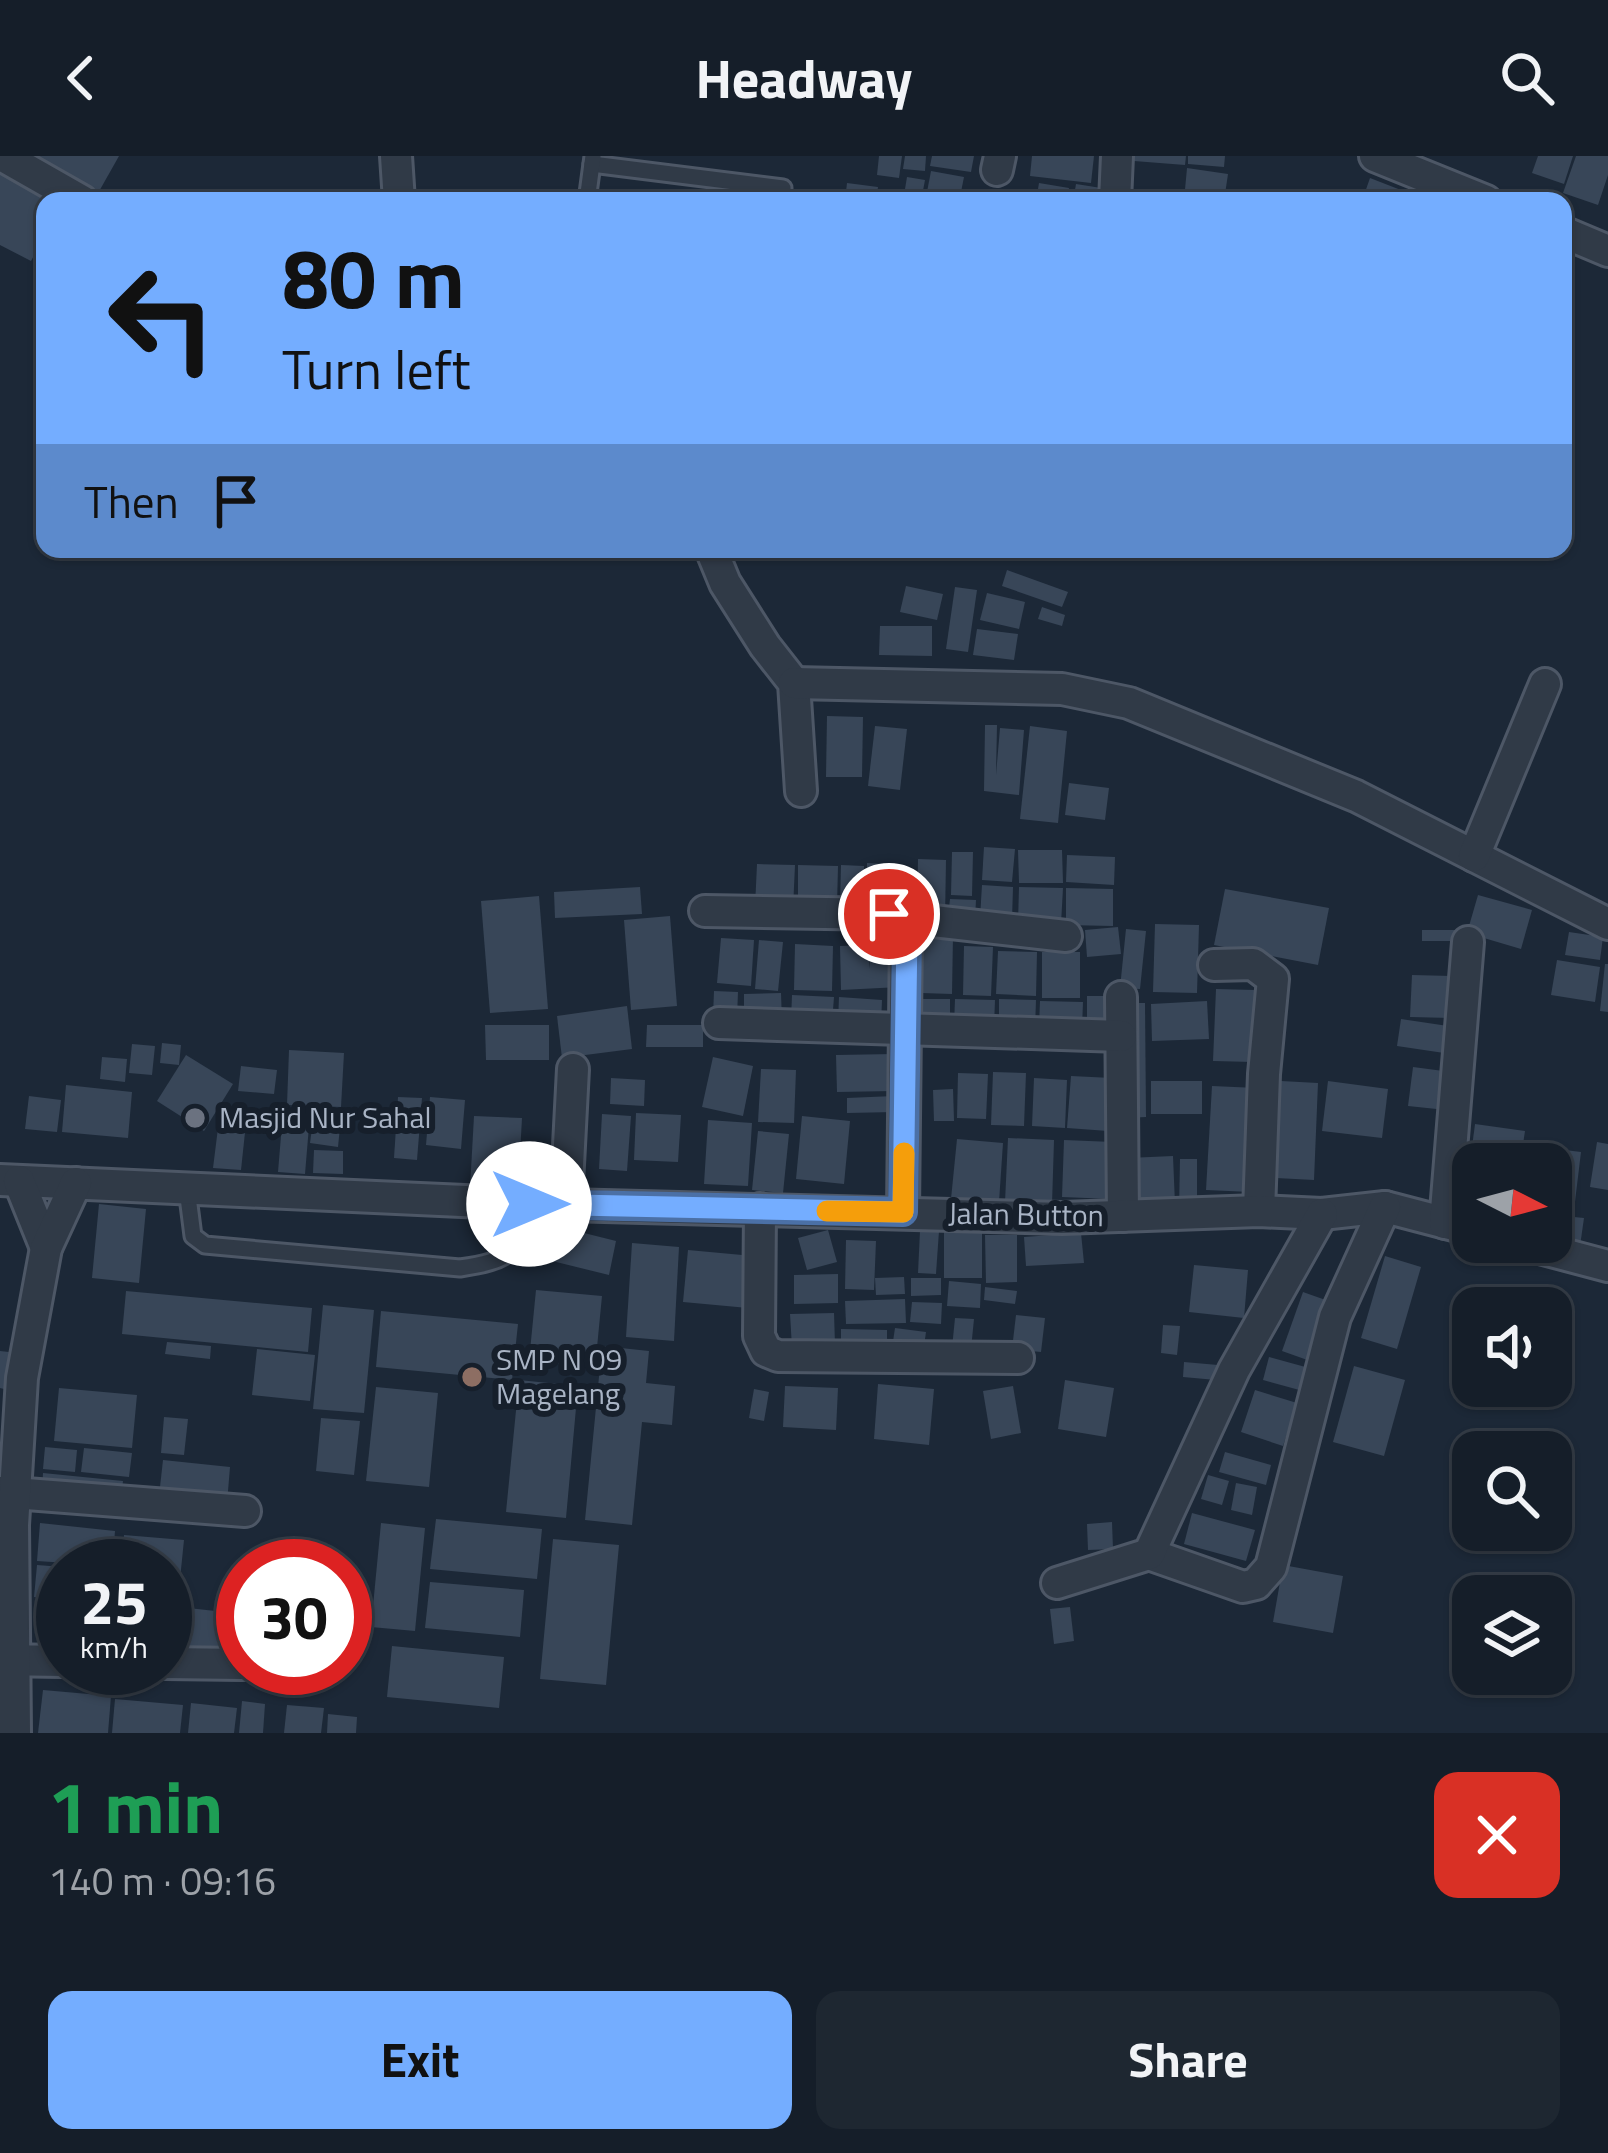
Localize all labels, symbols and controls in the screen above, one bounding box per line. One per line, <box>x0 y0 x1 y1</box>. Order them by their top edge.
text: Headway <box>696 37 912 119</box>
icon: back <box>48 45 114 111</box>
icon: search <box>1494 45 1560 111</box>
text: 80 m <box>282 213 465 341</box>
icon: left <box>84 240 240 396</box>
text: Turn left <box>282 328 471 410</box>
text: Then <box>84 467 179 535</box>
icon: arrive <box>203 468 269 534</box>
pin <box>838 863 940 965</box>
icon: arrive <box>856 881 922 947</box>
place label: Masjid Nur Sahal <box>219 1094 431 1140</box>
marker: Masjid Nur Sahal <box>182 1105 208 1131</box>
position arrow <box>466 1141 592 1267</box>
north arrow <box>1452 1143 1572 1263</box>
map controls <box>1452 1143 1572 1695</box>
street label: Jalan Button <box>948 1190 1104 1238</box>
button: sound <box>1452 1287 1572 1407</box>
place label: SMP N 09 Magelang <box>496 1336 622 1416</box>
marker: SMP N 09 Magelang <box>459 1364 485 1390</box>
button: search <box>1452 1431 1572 1551</box>
speed limit sign: 30 <box>216 1539 372 1695</box>
text: 25 <box>80 1556 148 1647</box>
button: layers <box>1452 1575 1572 1695</box>
text: km/h <box>80 1624 148 1670</box>
text: 1 min <box>48 1751 223 1861</box>
button: close <box>1434 1772 1560 1898</box>
text: 140 m · 09:16 <box>48 1851 276 1910</box>
button: Exit <box>48 1991 792 2129</box>
button: Share <box>816 1991 1560 2129</box>

